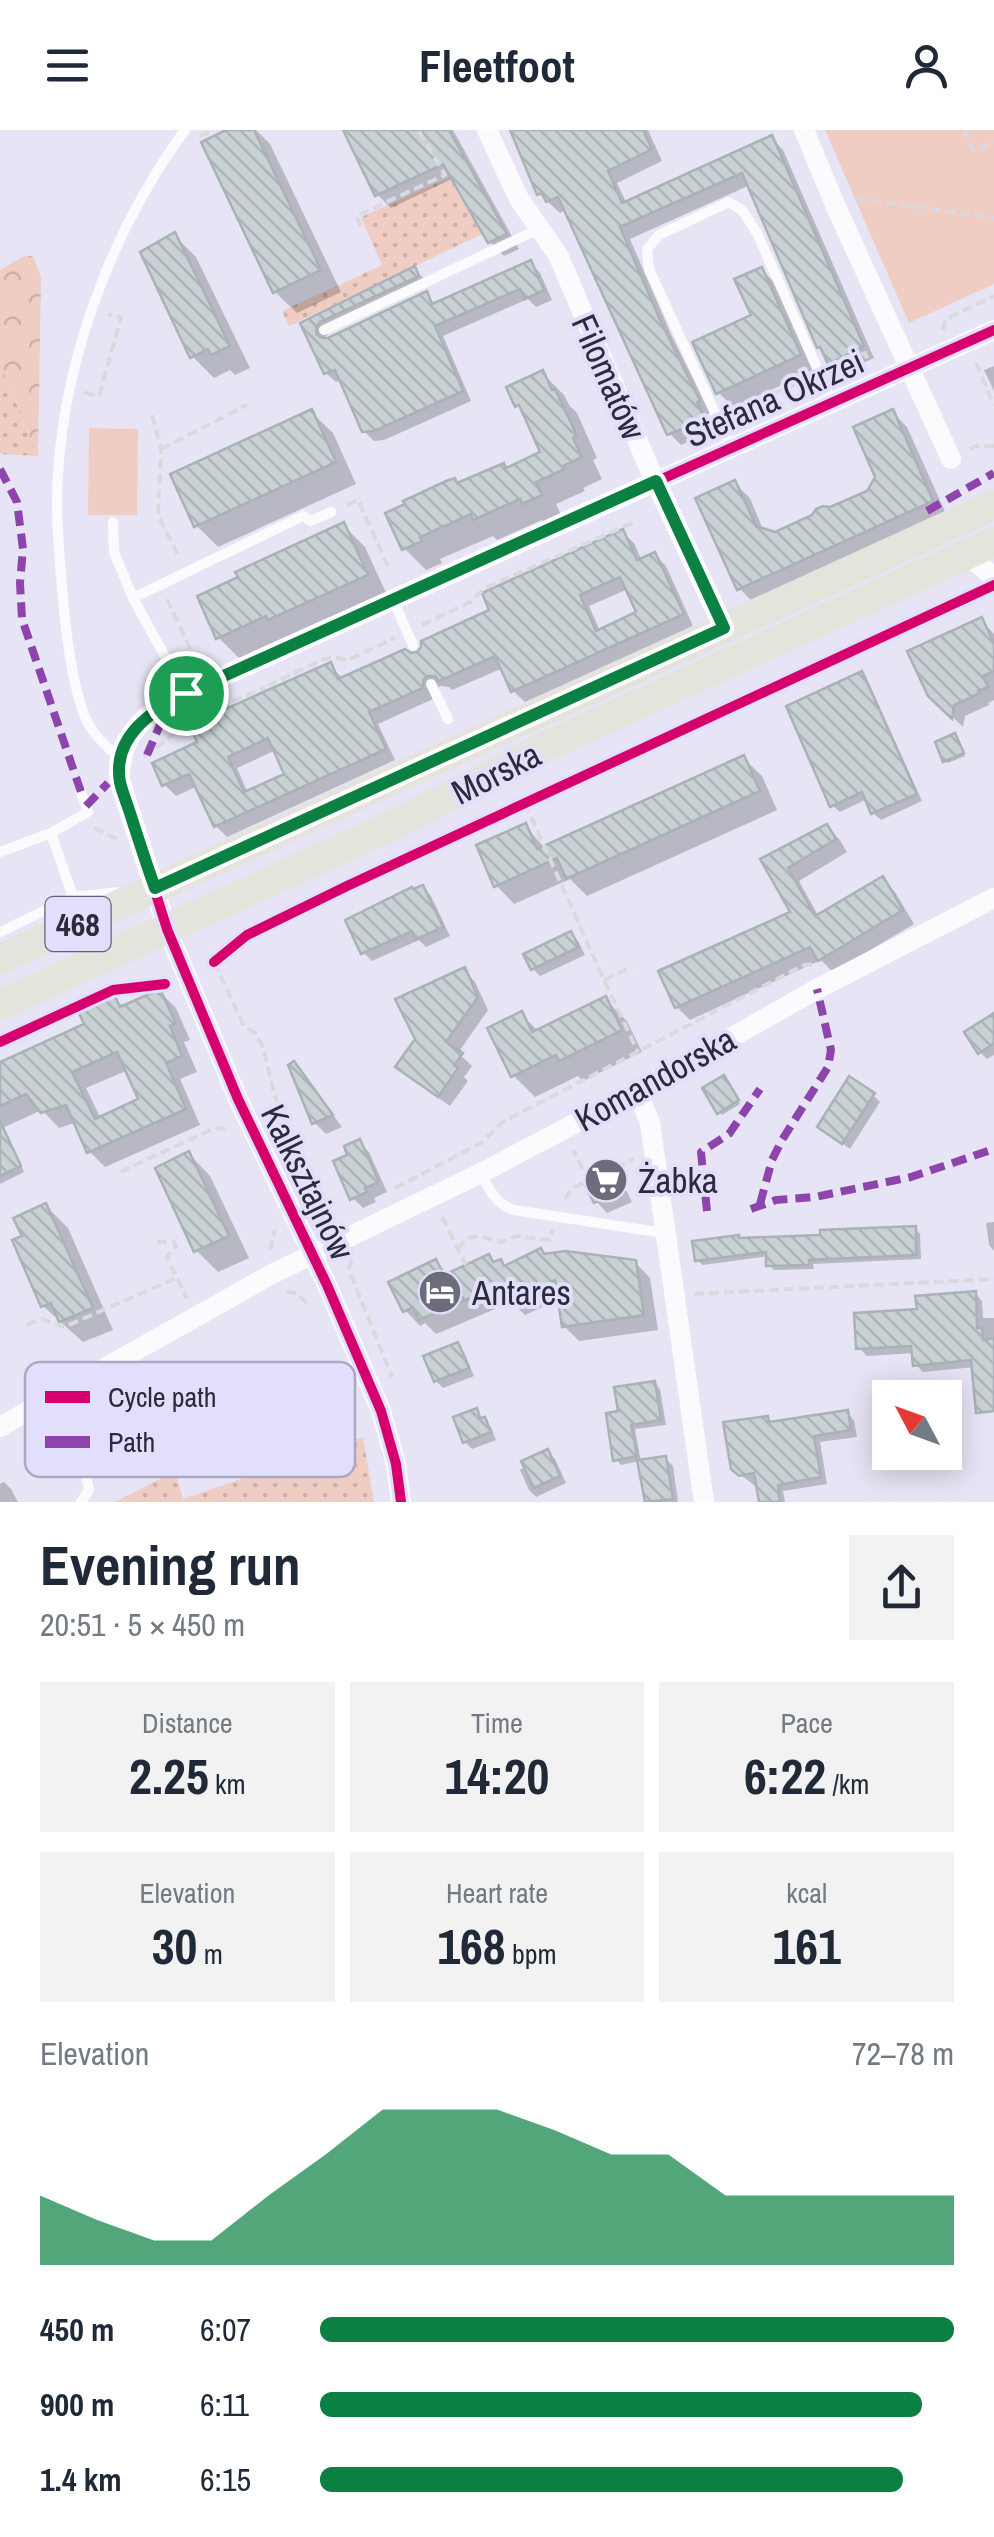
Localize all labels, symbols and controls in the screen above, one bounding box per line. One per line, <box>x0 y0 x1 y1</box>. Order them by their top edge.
text: Fleetfoot <box>419 35 575 96</box>
icon: menu <box>40 38 95 93</box>
icon: person <box>899 38 954 93</box>
street label: Filomatów <box>561 307 658 447</box>
street label: Stefana Okrzei <box>677 338 871 458</box>
pin <box>144 651 229 736</box>
icon: arrive <box>159 666 214 721</box>
street label: Morska <box>443 731 549 815</box>
road number: 468 <box>46 897 110 951</box>
street label: Komandorska <box>566 1016 744 1142</box>
street label: Kalksztajnów <box>250 1096 366 1268</box>
supermarket icon: Żabka <box>583 1157 629 1203</box>
place label: Żabka <box>638 1157 718 1204</box>
hotel icon: Antares <box>417 1269 463 1315</box>
place label: Antares <box>471 1269 571 1316</box>
legend <box>25 1362 355 1477</box>
text: Cycle path <box>108 1378 216 1416</box>
north arrow <box>872 1380 962 1470</box>
map controls <box>872 1380 962 1470</box>
text: Path <box>108 1423 155 1461</box>
text: Evening run <box>40 1528 301 1602</box>
button: share <box>849 1535 954 1640</box>
text: 20:51 · 5 × 450 m <box>40 1603 245 1646</box>
text: Distance <box>142 1704 233 1742</box>
text: Time <box>471 1704 523 1742</box>
text: Pace <box>780 1704 833 1742</box>
text: 2.25 <box>129 1742 209 1810</box>
text: 14:20 <box>445 1742 549 1810</box>
text: 6:22 <box>744 1742 826 1810</box>
text: km <box>209 1765 246 1803</box>
text: /km <box>826 1765 869 1803</box>
text: Elevation <box>139 1874 235 1912</box>
text: Heart rate <box>446 1874 548 1912</box>
text: kcal <box>786 1874 827 1912</box>
text: 30 <box>152 1912 197 1980</box>
text: 168 <box>437 1912 506 1980</box>
text: 161 <box>772 1912 841 1980</box>
text: m <box>197 1935 223 1973</box>
text: bpm <box>506 1935 557 1973</box>
text: Elevation <box>40 2032 149 2075</box>
text: 72–78 m <box>852 2032 954 2075</box>
text: 450 m <box>40 2308 114 2351</box>
text: 6:07 <box>200 2308 251 2351</box>
text: 900 m <box>40 2383 114 2426</box>
text: 6:11 <box>200 2383 249 2426</box>
text: 1.4 km <box>40 2458 122 2501</box>
text: 6:15 <box>200 2458 251 2501</box>

